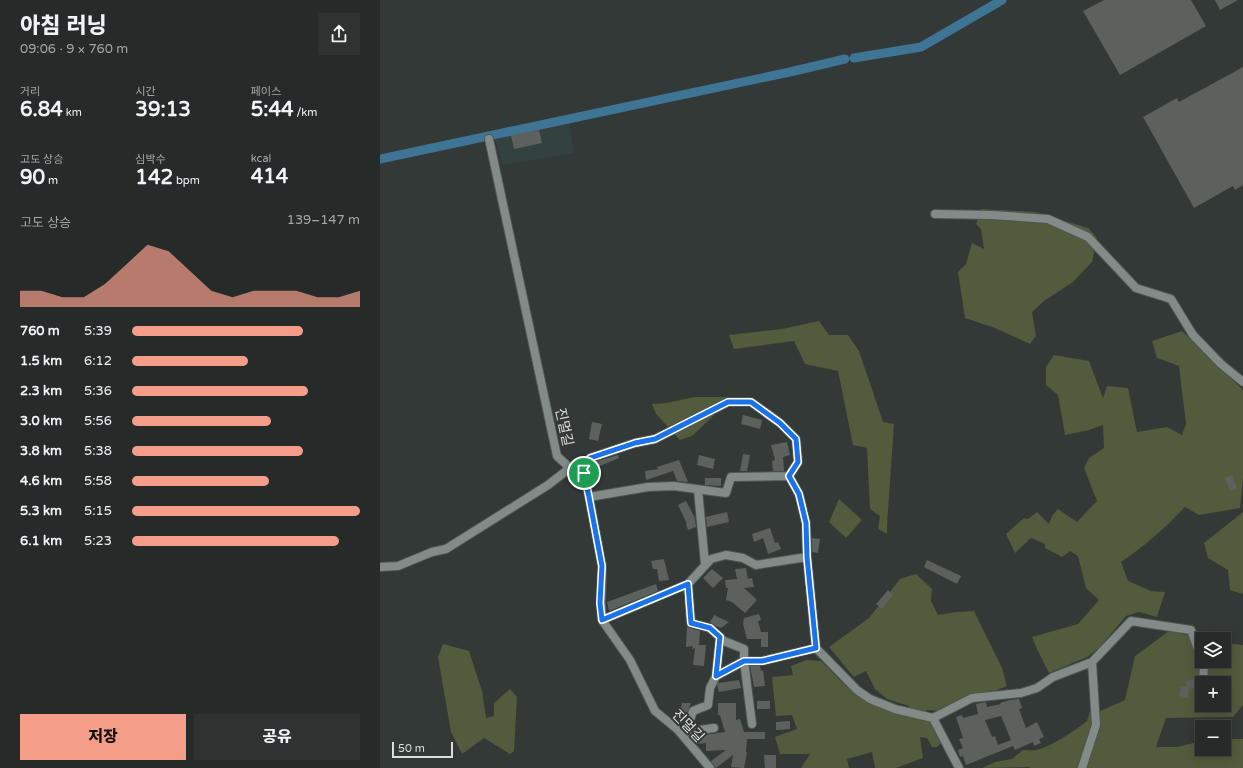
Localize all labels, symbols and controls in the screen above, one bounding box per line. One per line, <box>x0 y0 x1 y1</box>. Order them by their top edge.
text: 아침 러닝 <box>20 13 107 39</box>
button: share <box>318 13 360 55</box>
text: 09:06 · 9 × 760 m <box>20 41 128 57</box>
text: 거리 <box>20 85 40 98</box>
text: 시간 <box>135 85 156 98</box>
text: 페이스 <box>251 85 281 98</box>
text: 6.84 <box>20 98 63 122</box>
text: 39:13 <box>135 98 191 122</box>
text: 5:44 <box>251 98 294 122</box>
text: km <box>63 106 82 119</box>
text: /km <box>294 106 317 119</box>
text: kcal <box>251 152 271 165</box>
text: 고도 상승 <box>20 153 63 166</box>
text: 심박수 <box>135 153 166 166</box>
text: 414 <box>251 165 288 189</box>
text: 90 <box>20 166 45 190</box>
text: 142 <box>135 166 173 190</box>
text: m <box>45 174 58 187</box>
text: bpm <box>173 174 200 187</box>
text: 139–147 m <box>287 212 360 228</box>
text: 고도 상승 <box>20 215 71 231</box>
text: 760 m <box>20 323 60 339</box>
text: 5:39 <box>84 323 112 339</box>
text: 1.5 km <box>20 353 62 369</box>
text: 6:12 <box>84 353 112 369</box>
text: 2.3 km <box>20 383 62 399</box>
text: 5:36 <box>84 383 112 399</box>
street label: 진멀길 <box>552 406 576 448</box>
text: 3.0 km <box>20 413 62 429</box>
text: 5:56 <box>84 413 112 429</box>
text: 3.8 km <box>20 443 62 459</box>
text: 5:38 <box>84 443 112 459</box>
pin <box>567 456 601 490</box>
icon: arrive <box>573 462 595 484</box>
text: 4.6 km <box>20 473 62 489</box>
text: 5:58 <box>84 473 112 489</box>
text: 5.3 km <box>20 503 62 519</box>
text: 5:15 <box>84 503 112 519</box>
text: 6.1 km <box>20 533 62 549</box>
text: 5:23 <box>84 533 112 549</box>
map controls <box>1195 632 1231 756</box>
button: layers <box>1195 632 1231 668</box>
button: + <box>1195 676 1231 712</box>
street label: 진멀길 <box>668 706 708 746</box>
button: 저장 <box>20 714 186 760</box>
button: 공유 <box>194 714 360 760</box>
button: − <box>1195 720 1231 756</box>
scale bar <box>392 740 453 759</box>
text: 50 m <box>398 742 425 755</box>

